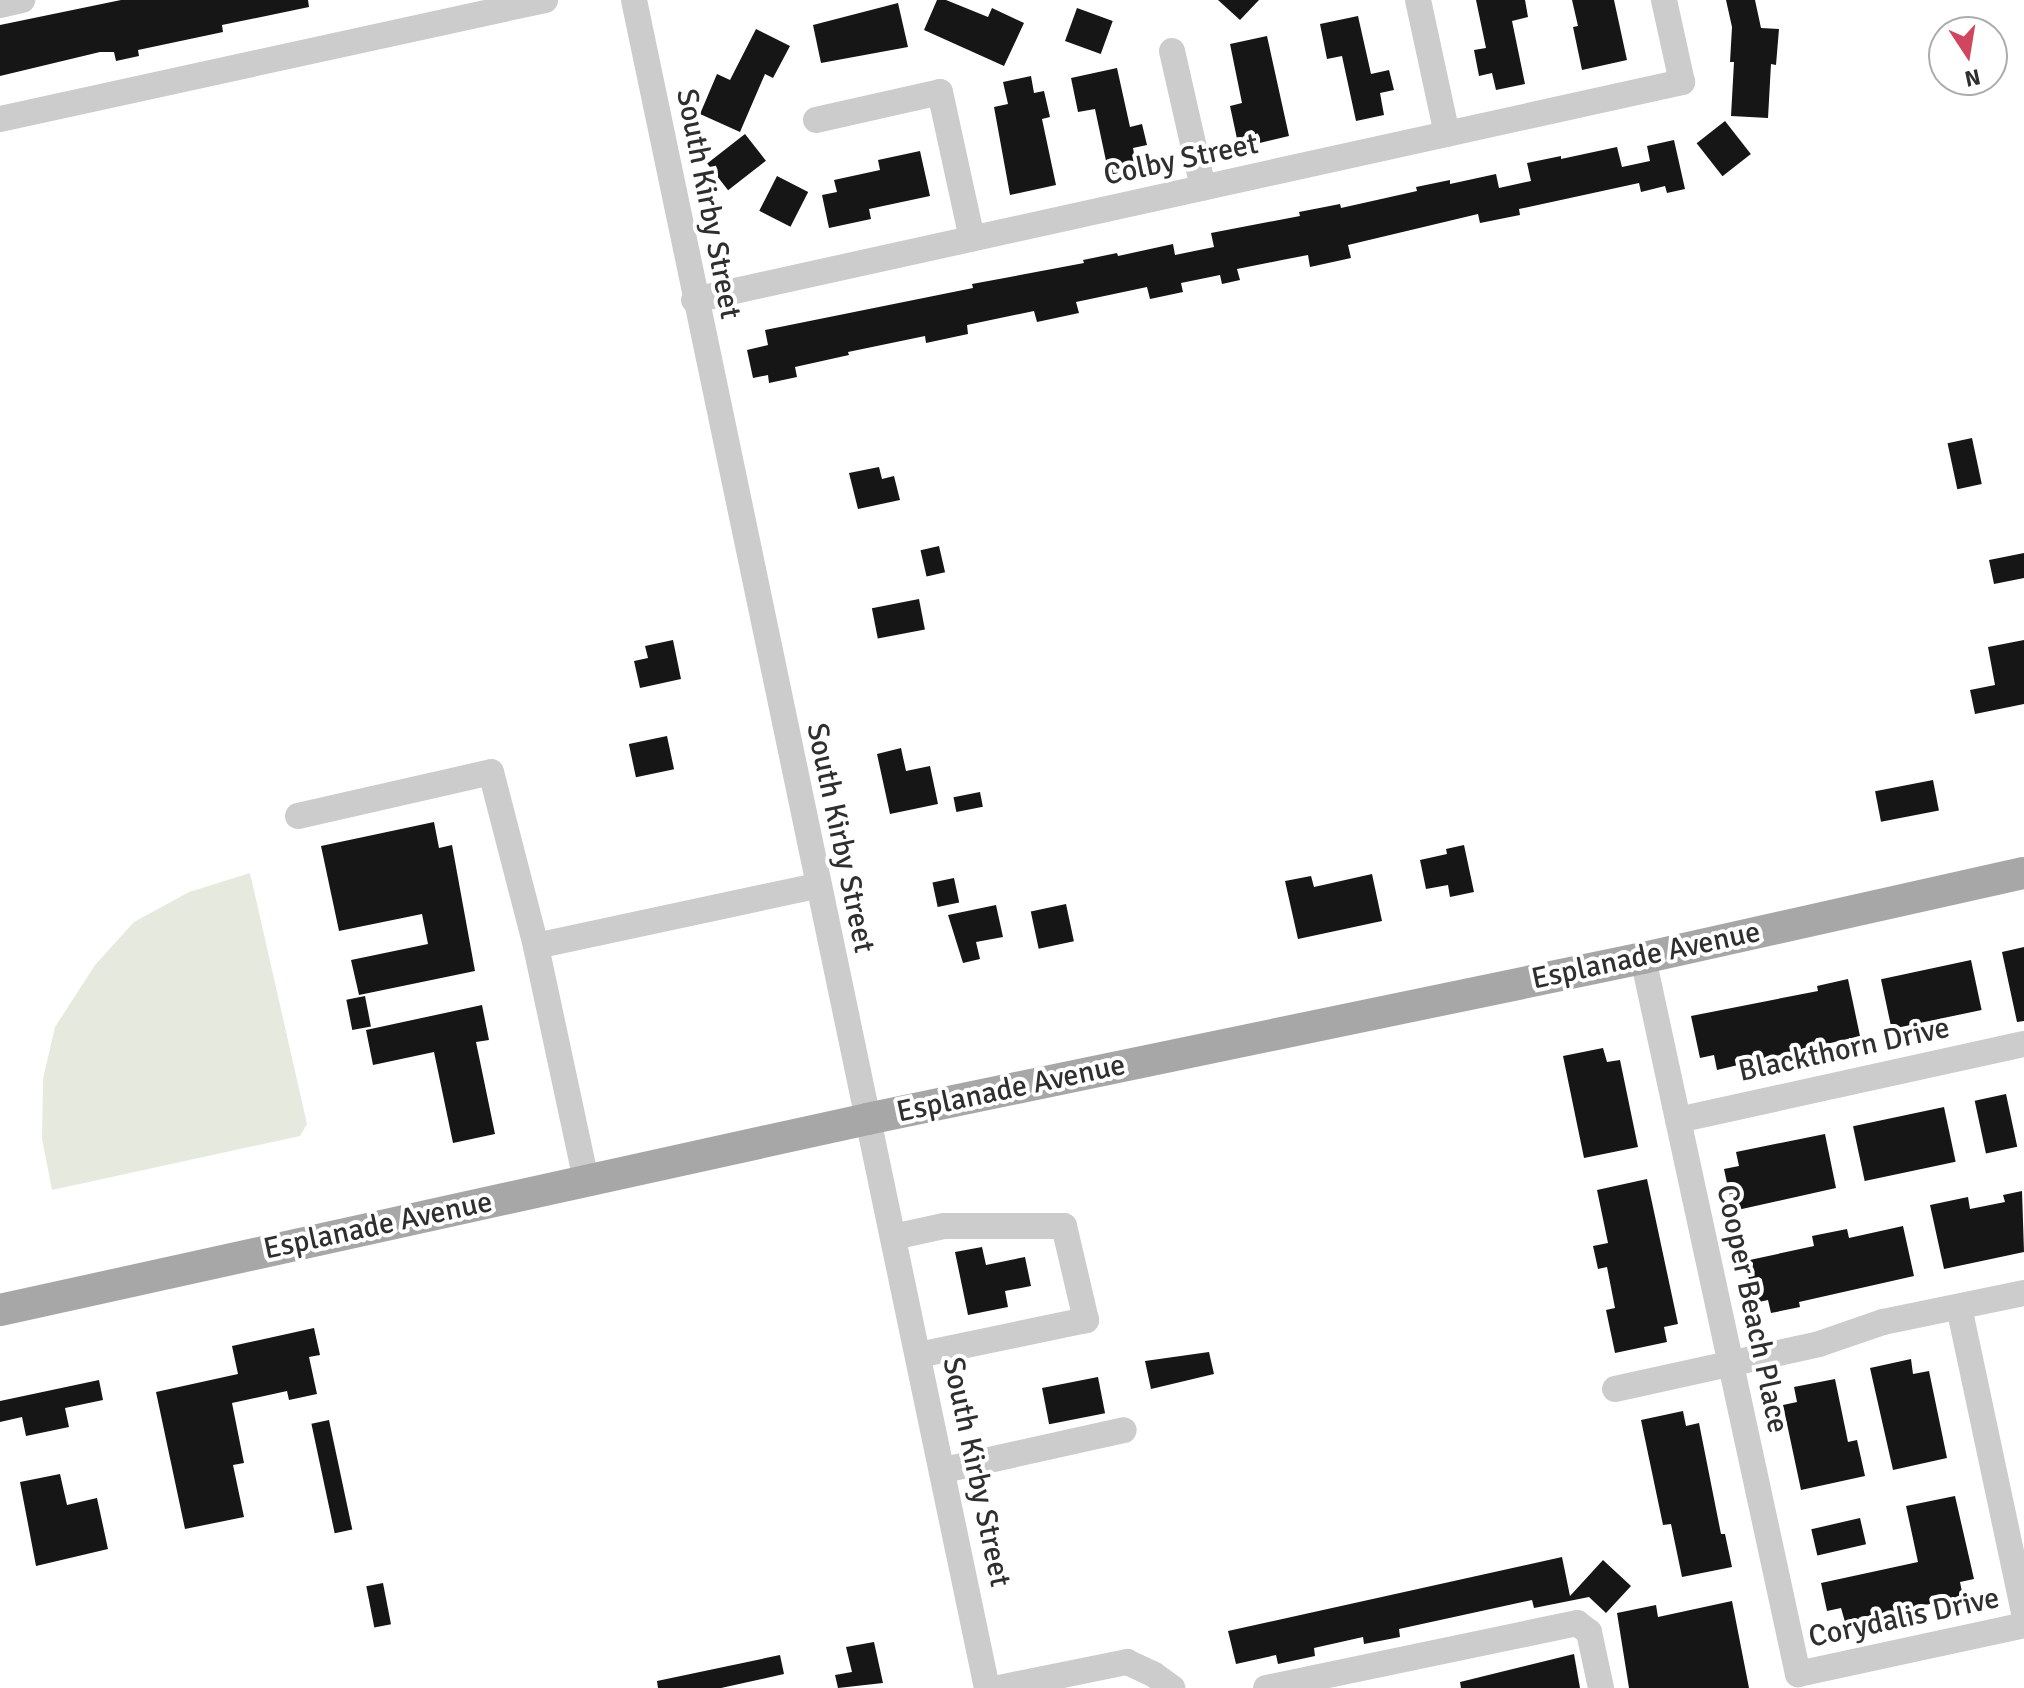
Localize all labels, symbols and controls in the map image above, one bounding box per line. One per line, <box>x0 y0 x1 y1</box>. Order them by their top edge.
north arrow <box>1928 16 2008 96</box>
text: N <box>1962 63 1983 93</box>
street label: South Kirby Street <box>668 86 748 322</box>
street label: Colby Street <box>1101 126 1261 194</box>
street label: South Kirby Street <box>798 720 882 956</box>
street label: Esplanade Avenue <box>1528 914 1764 998</box>
street label: Blackthorn Drive <box>1735 1010 1953 1090</box>
street label: Esplanade Avenue <box>893 1047 1129 1131</box>
street label: Cooper Beach Place <box>1708 1182 1796 1436</box>
street label: Esplanade Avenue <box>260 1184 496 1268</box>
street label: South Kirby Street <box>934 1354 1018 1590</box>
street label: Corydalis Drive <box>1805 1580 2003 1656</box>

